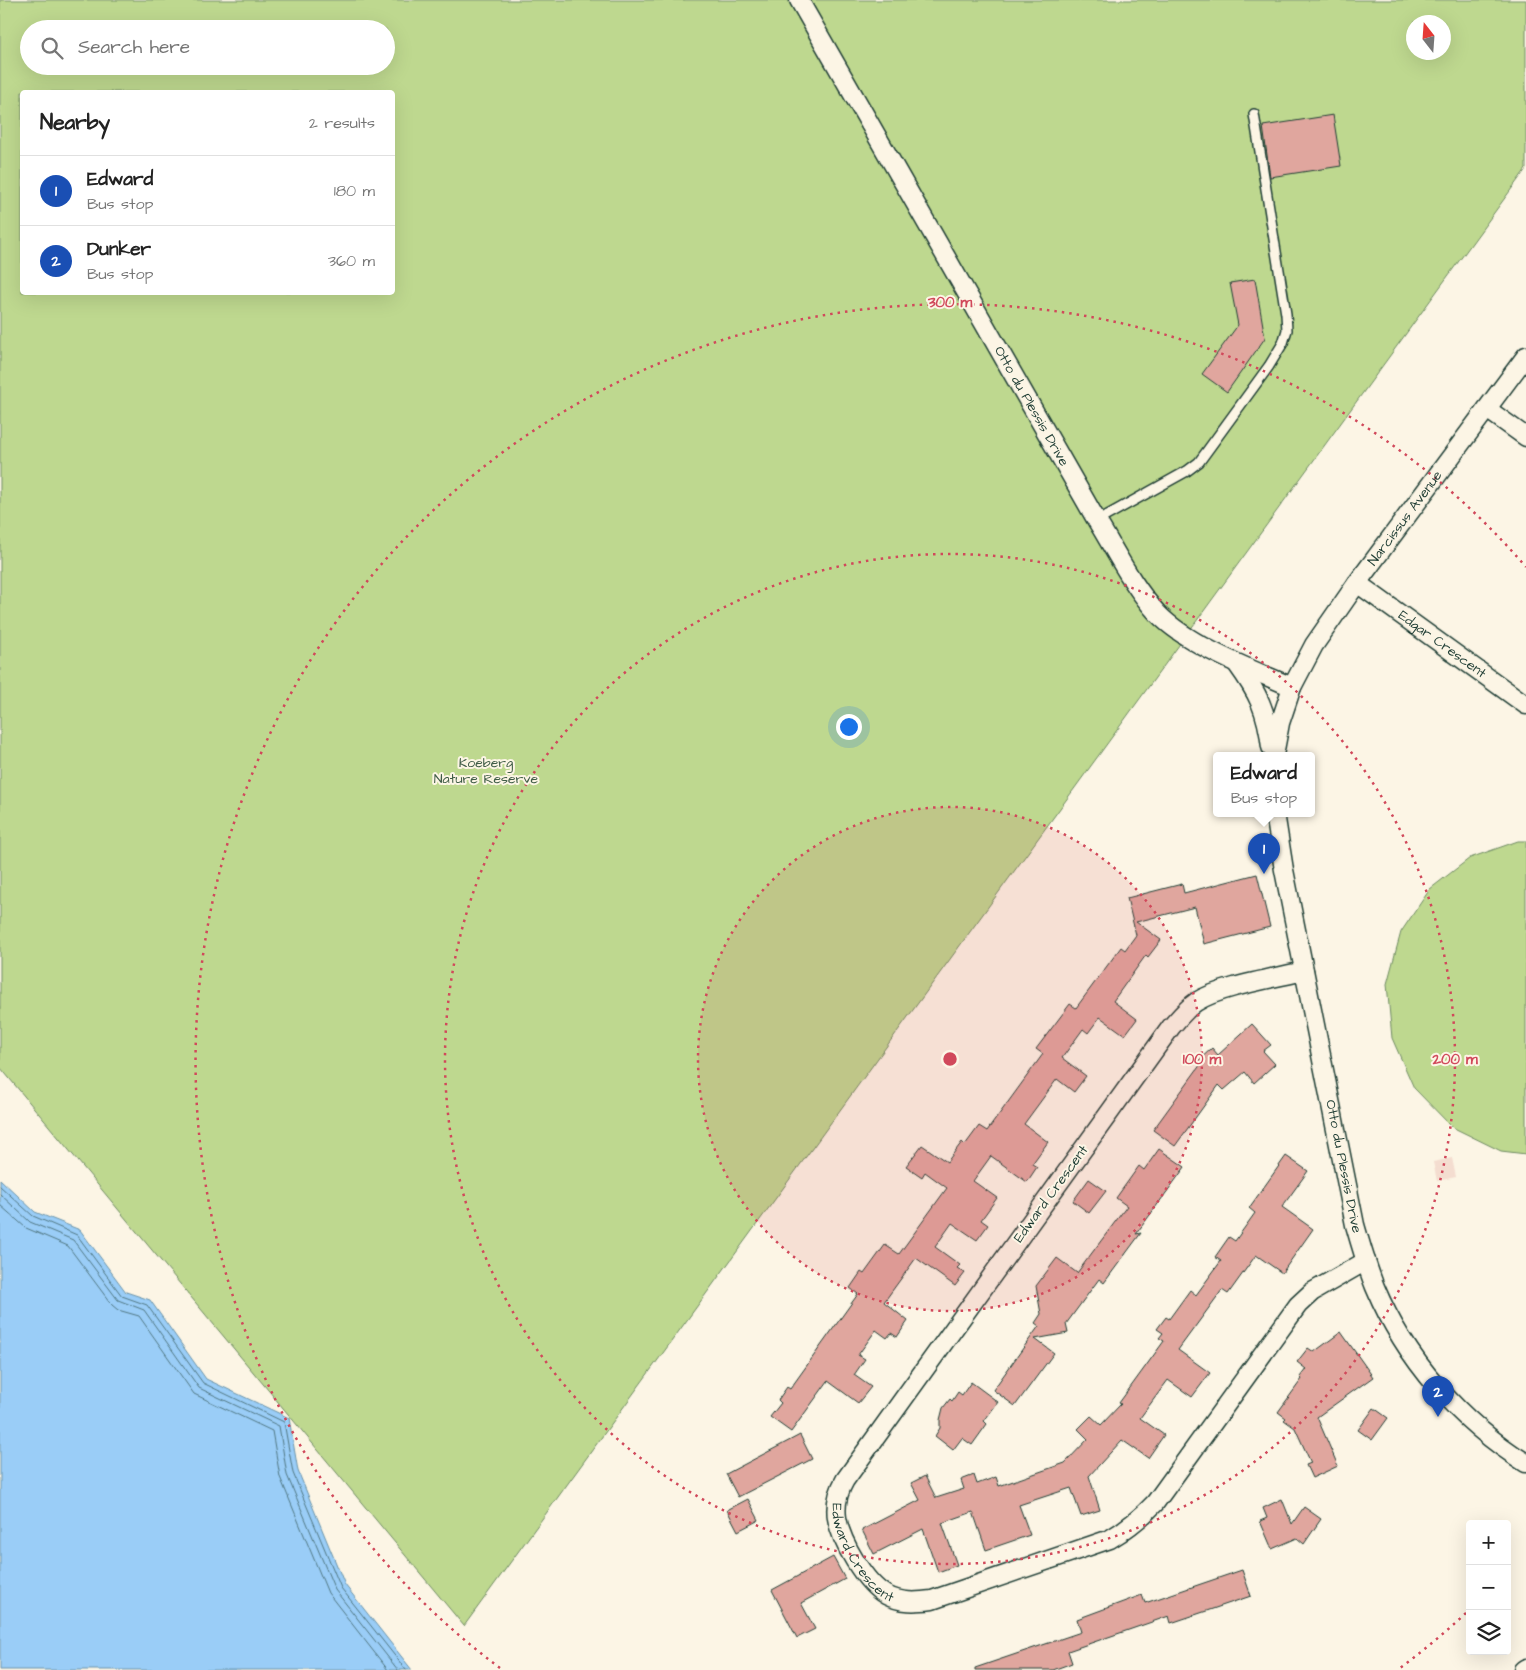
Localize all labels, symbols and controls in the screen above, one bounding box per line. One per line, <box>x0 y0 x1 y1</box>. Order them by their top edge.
north arrow <box>1406 15 1451 60</box>
search box <box>20 20 395 75</box>
icon: search <box>38 34 66 62</box>
text: Search here <box>78 34 190 61</box>
text: Nearby <box>40 108 110 137</box>
text: 2 results <box>309 112 375 134</box>
text: Edward <box>87 166 153 193</box>
text: 1 <box>55 180 57 202</box>
text: 180 m <box>334 180 375 202</box>
text: Bus stop <box>87 193 153 215</box>
text: Dunker <box>87 236 151 263</box>
text: 2 <box>51 250 61 272</box>
text: 360 m <box>328 250 375 272</box>
text: Bus stop <box>87 263 153 285</box>
text: 300 m <box>927 292 972 313</box>
street label: Otto du Plessis Drive <box>989 342 1074 470</box>
street label: Narcissus Avenue <box>1363 466 1447 570</box>
street label: Edgar Crescent <box>1394 606 1491 683</box>
your location <box>836 714 862 740</box>
popup <box>1213 752 1315 817</box>
park label: Koeberg Nature Reserve <box>434 753 539 789</box>
text: Edward <box>1231 760 1297 787</box>
text: Bus stop <box>1231 787 1297 809</box>
pin: 1 <box>1248 833 1280 874</box>
text: 100 m <box>1183 1049 1222 1070</box>
text: 200 m <box>1431 1049 1478 1070</box>
centre of rings <box>941 1050 959 1068</box>
street label: Otto du Plessis Drive <box>1320 1098 1367 1236</box>
street label: Edward Crescent <box>1009 1141 1093 1247</box>
pin: 2 <box>1422 1376 1454 1417</box>
street label: Edward Crescent <box>826 1503 897 1608</box>
map controls <box>1466 1520 1511 1655</box>
button: + <box>1466 1520 1511 1565</box>
button: − <box>1466 1565 1511 1610</box>
button: layers <box>1466 1610 1511 1655</box>

